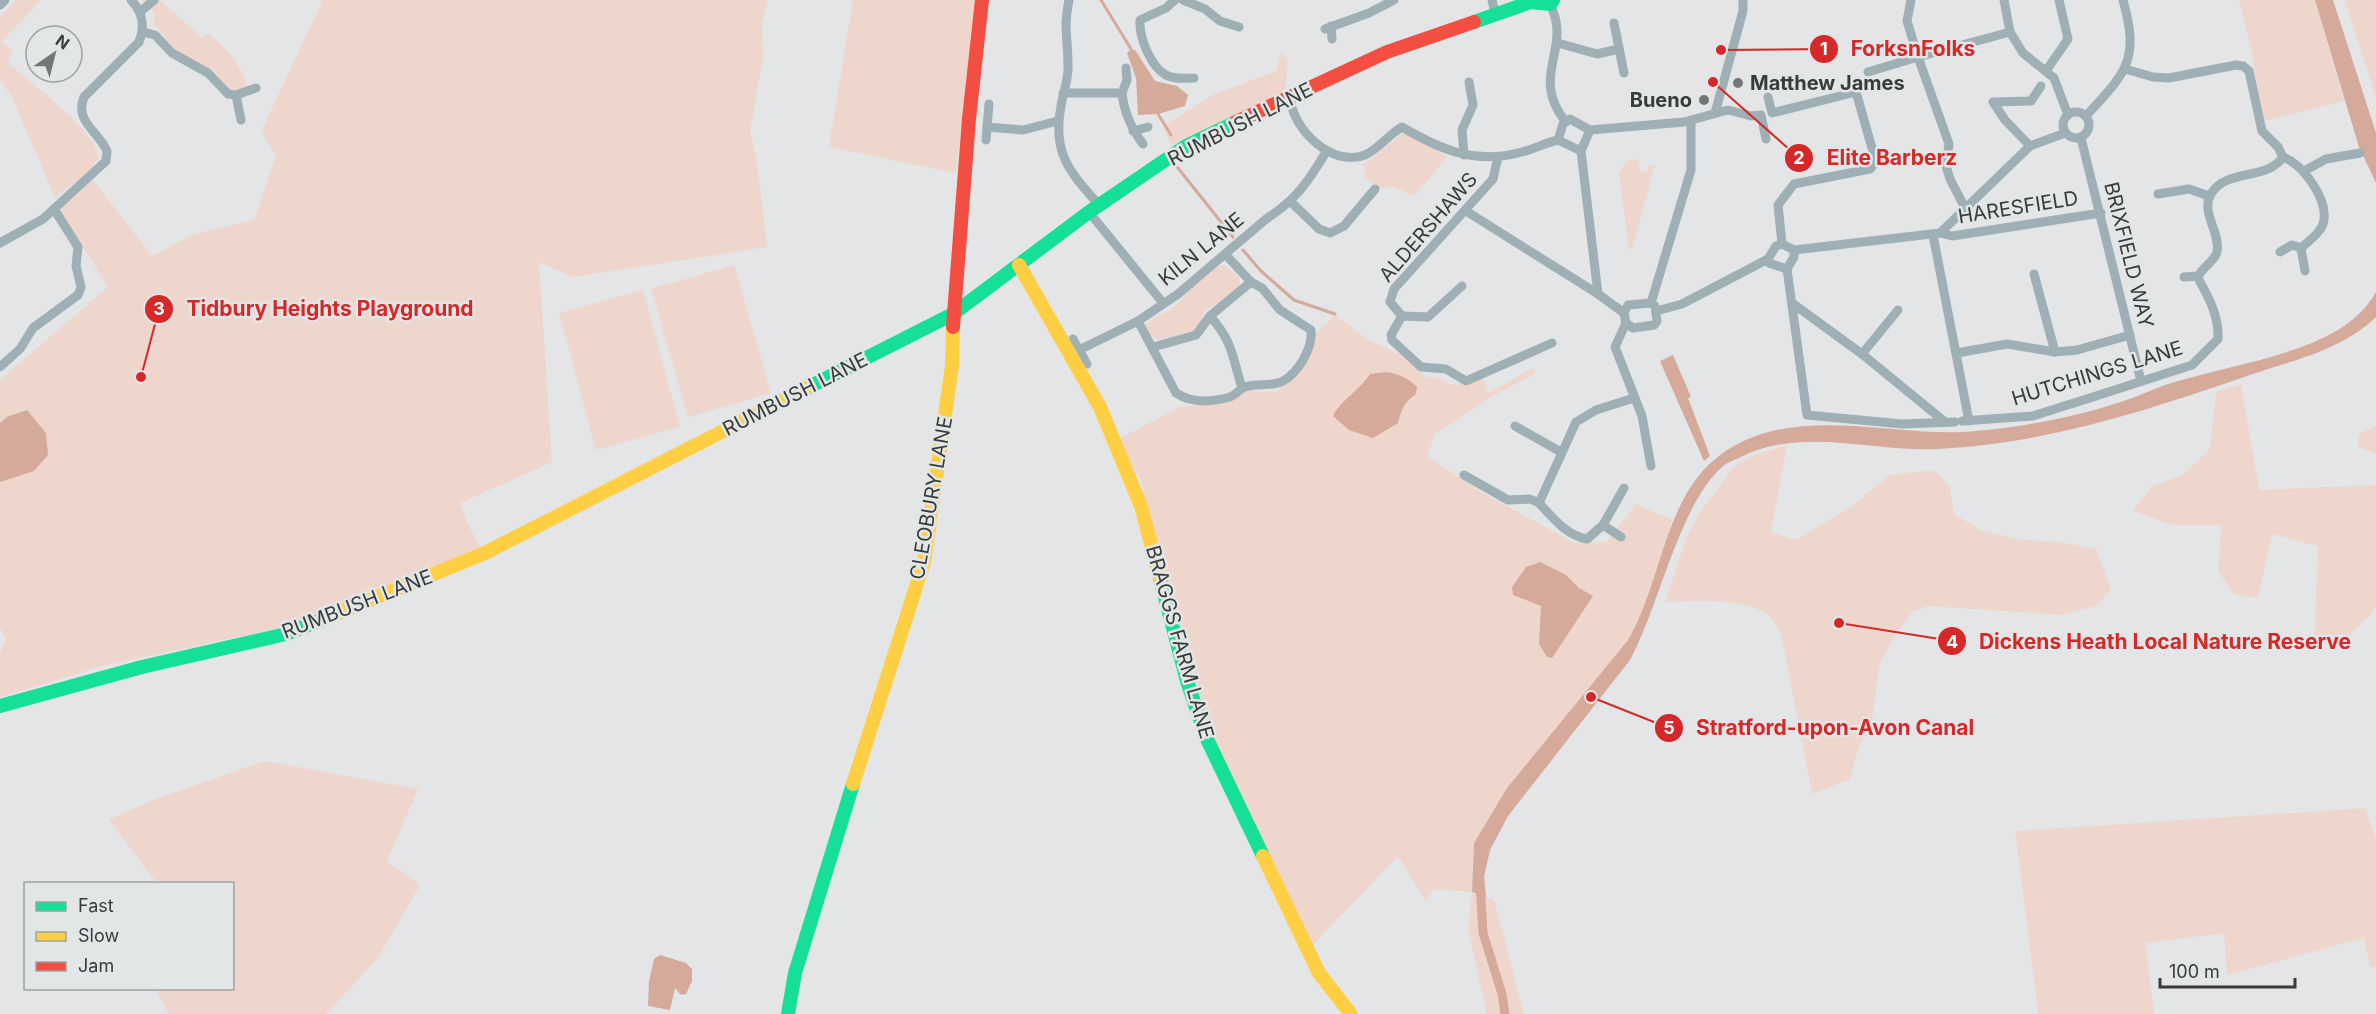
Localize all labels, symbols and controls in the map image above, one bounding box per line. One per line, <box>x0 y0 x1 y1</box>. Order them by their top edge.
north arrow <box>24 24 84 84</box>
callout: ForksnFolks <box>1809 29 1987 68</box>
text: N <box>52 30 73 53</box>
text: ForksnFolks <box>1851 36 1975 61</box>
text: 1 <box>1820 38 1828 59</box>
place label: Matthew James <box>1750 71 1905 95</box>
marker: Matthew James <box>1731 76 1745 90</box>
street label: RUMBUSH LANE <box>1164 77 1316 171</box>
place label: Bueno <box>1630 88 1692 112</box>
marker: Bueno <box>1697 93 1711 107</box>
callout: Elite Barberz <box>1784 138 1969 177</box>
text: Elite Barberz <box>1827 145 1957 170</box>
text: 2 <box>1793 147 1805 168</box>
street label: ALDERSHAWS <box>1374 167 1482 287</box>
street label: BRIXFIELD WAY <box>2099 179 2159 331</box>
street label: HARESFIELD <box>1956 186 2080 228</box>
street label: KILN LANE <box>1153 207 1249 291</box>
callout: Tidbury Heights Playground <box>144 290 485 329</box>
text: Tidbury Heights Playground <box>186 296 474 321</box>
text: 3 <box>153 298 165 319</box>
street label: HUTCHINGS LANE <box>2009 336 2185 410</box>
street label: RUMBUSH LANE <box>719 347 871 441</box>
street label: CLEOBURY LANE <box>905 415 957 581</box>
street label: BRAGGS FARM LANE <box>1141 543 1219 741</box>
street label: RUMBUSH LANE <box>278 564 436 644</box>
callout: Dickens Heath Local Nature Reserve <box>1937 622 2363 661</box>
text: Dickens Heath Local Nature Reserve <box>1979 629 2351 654</box>
text: 4 <box>1946 631 1958 652</box>
callout: Stratford-upon-Avon Canal <box>1654 709 1986 748</box>
text: Stratford-upon-Avon Canal <box>1696 715 1974 740</box>
text: 5 <box>1663 717 1675 738</box>
legend <box>24 882 234 990</box>
text: Fast <box>78 895 114 916</box>
text: Slow <box>78 925 119 946</box>
scale bar <box>2160 951 2295 989</box>
text: Jam <box>78 955 114 976</box>
text: 100 m <box>2169 961 2220 982</box>

